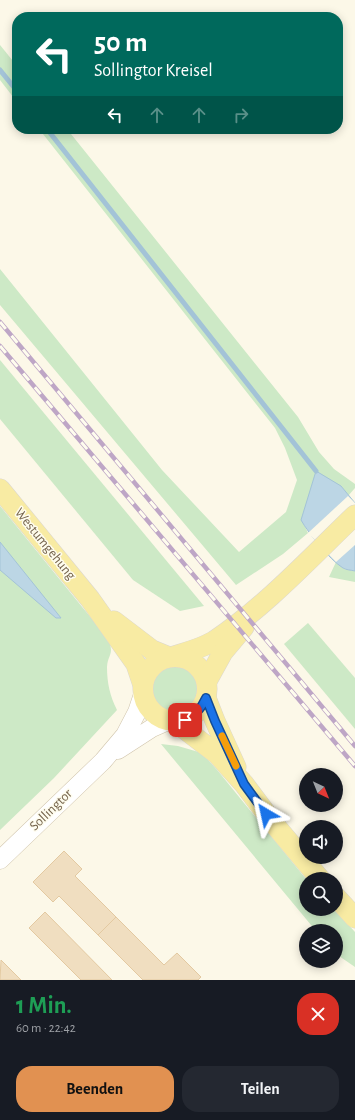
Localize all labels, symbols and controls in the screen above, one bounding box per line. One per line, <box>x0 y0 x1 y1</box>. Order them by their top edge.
icon: left <box>28 28 80 80</box>
text: 50 m <box>94 29 148 57</box>
text: Sollingtor Kreisel <box>94 62 213 80</box>
icon: left <box>104 104 126 126</box>
icon: ahead <box>146 104 168 126</box>
icon: ahead <box>188 104 210 126</box>
icon: right <box>230 104 252 126</box>
street label: Westumgehung <box>12 505 78 583</box>
pin <box>168 703 202 737</box>
icon: arrive <box>174 709 196 731</box>
north arrow <box>299 768 343 812</box>
map controls <box>299 768 343 968</box>
street label: Sollingtor <box>27 786 75 833</box>
position arrow <box>245 793 287 835</box>
button: sound <box>299 820 343 864</box>
button: search <box>299 872 343 916</box>
button: layers <box>299 924 343 968</box>
button: close <box>297 993 339 1035</box>
text: 1 Min. <box>16 994 72 1018</box>
text: 60 m · 22:42 <box>16 1022 76 1035</box>
button: Beenden <box>16 1066 174 1112</box>
button: Teilen <box>182 1066 339 1112</box>

